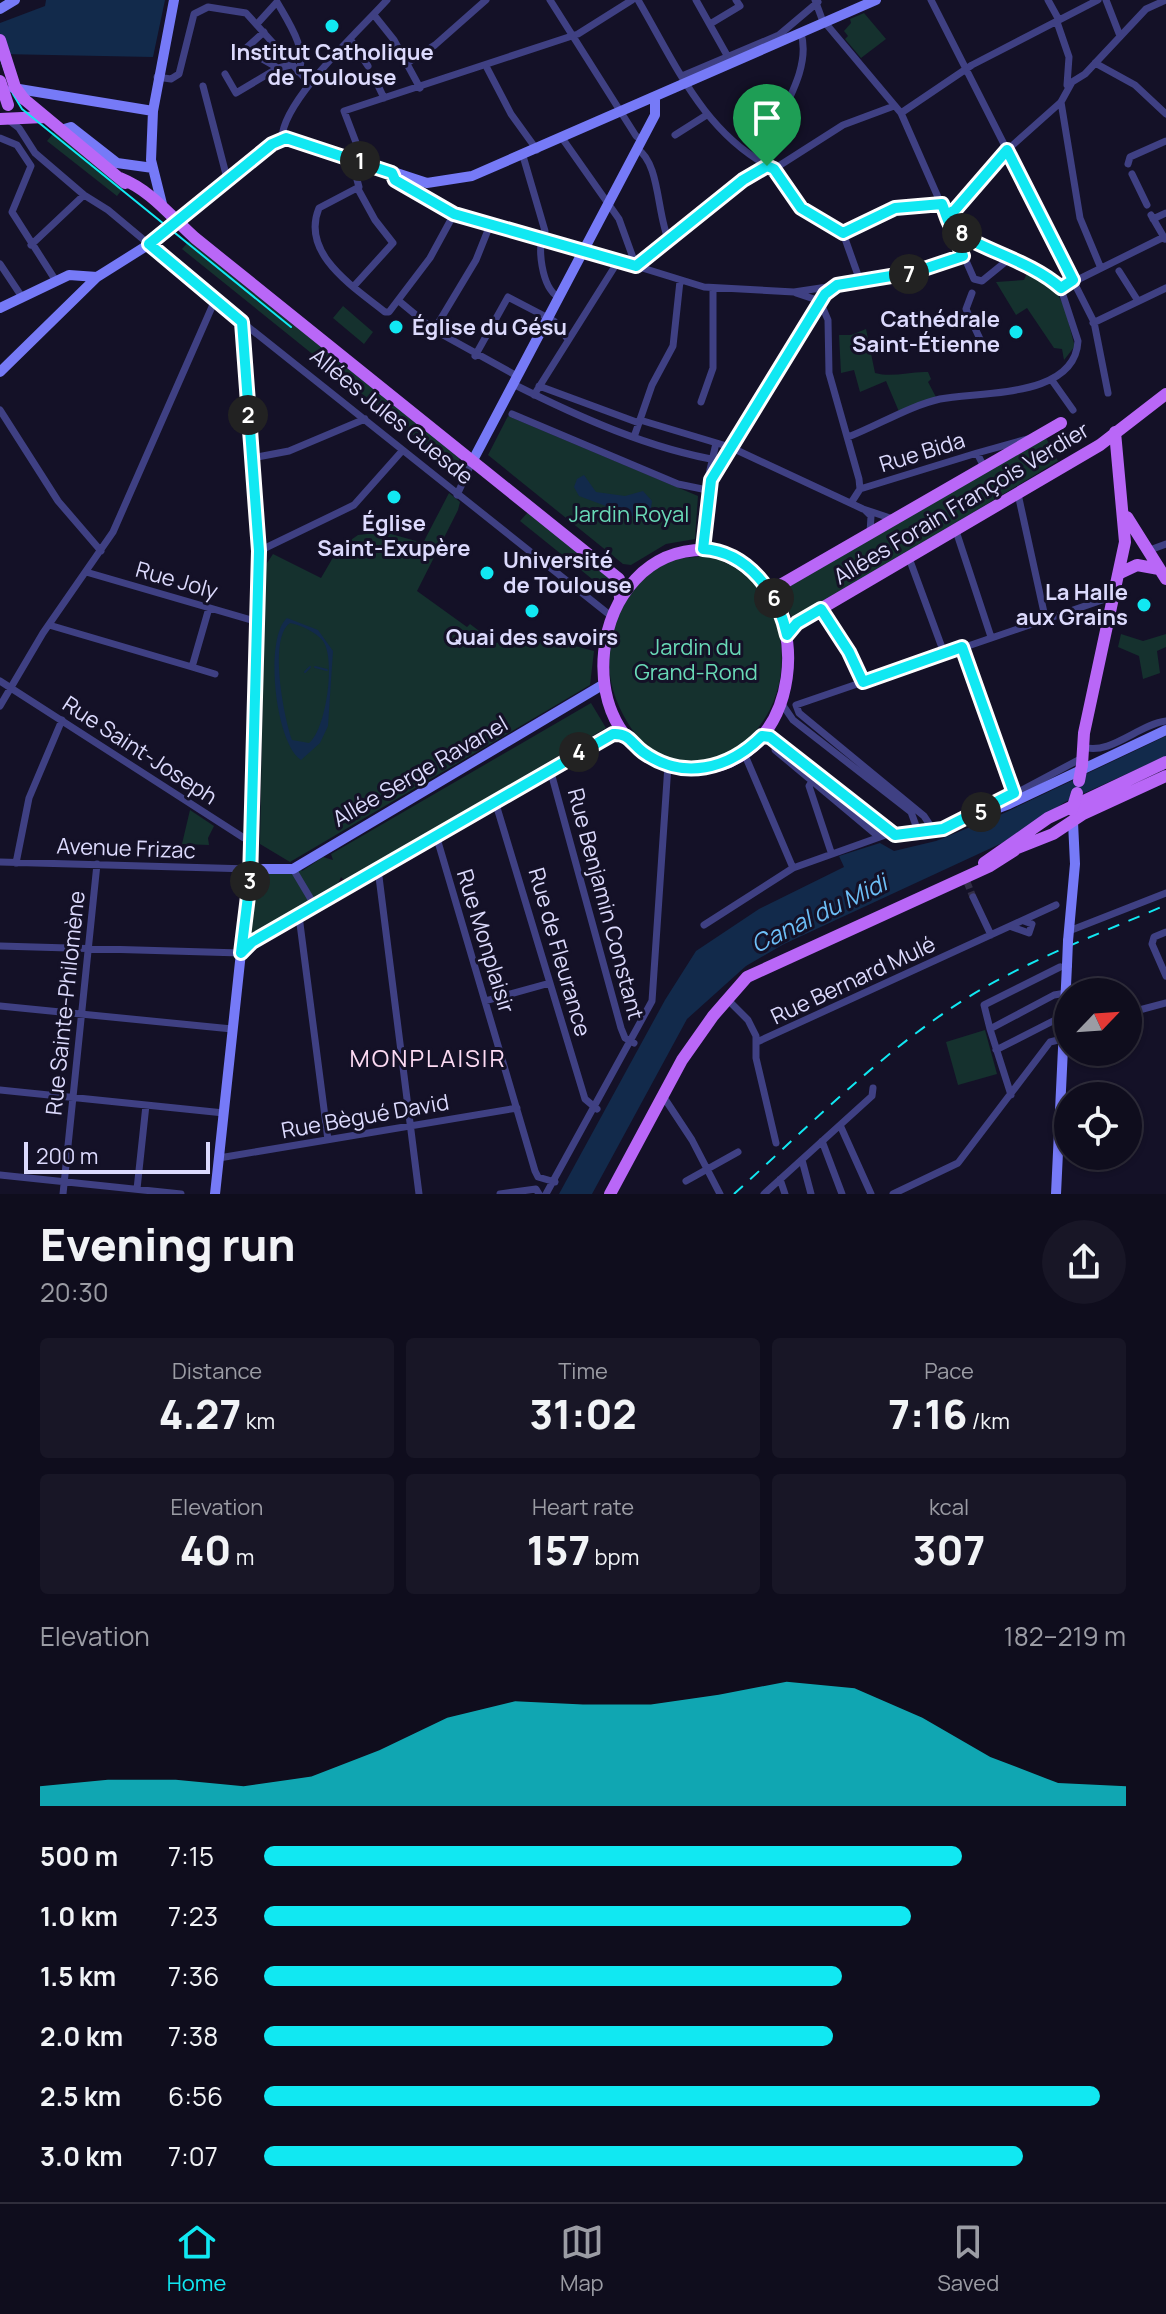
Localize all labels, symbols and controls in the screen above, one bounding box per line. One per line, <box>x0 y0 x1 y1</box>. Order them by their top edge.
marker: Institut Catholique de Toulouse <box>323 17 341 35</box>
place label: Institut Catholique de Toulouse <box>230 37 434 92</box>
pin <box>733 84 801 166</box>
icon: arrive <box>745 96 789 140</box>
pin: 1 <box>340 141 380 181</box>
text: 1 <box>355 146 365 176</box>
pin: 8 <box>942 213 982 253</box>
text: 8 <box>955 218 969 248</box>
pin: 7 <box>889 254 929 294</box>
text: 7 <box>903 259 915 289</box>
place label: Cathédrale Saint-Étienne <box>852 304 1000 359</box>
place label: Église du Gésu <box>412 312 567 342</box>
marker: Église du Gésu <box>387 318 405 336</box>
marker: Cathédrale Saint-Étienne <box>1007 323 1025 341</box>
street label: Allées Jules Guesde <box>304 341 480 491</box>
pin: 2 <box>228 395 268 435</box>
text: 2 <box>241 400 255 430</box>
street label: Allées Forain François Verdier <box>828 415 1094 591</box>
street label: Rue Bida <box>875 425 969 479</box>
marker: Église Saint-Exupère <box>385 488 403 506</box>
park label: Jardin Royal <box>569 499 689 529</box>
place label: Église Saint-Exupère <box>317 508 471 563</box>
place label: Université de Toulouse <box>503 545 632 600</box>
street label: Rue Joly <box>132 554 222 606</box>
marker: Université de Toulouse <box>478 564 496 582</box>
place label: La Halle aux Grains <box>1016 577 1128 632</box>
pin: 6 <box>754 578 794 618</box>
text: 6 <box>767 583 781 613</box>
marker: La Halle aux Grains <box>1135 596 1153 614</box>
marker: Quai des savoirs <box>523 602 541 620</box>
place label: Quai des savoirs <box>446 622 618 652</box>
park label: Jardin du Grand-Rond <box>634 632 758 687</box>
street label: Rue Saint-Joseph <box>57 689 223 811</box>
street label: Allée Serge Ravanel <box>327 709 513 833</box>
pin: 4 <box>559 732 599 772</box>
text: 4 <box>572 737 586 767</box>
street label: Rue Benjamin Constant <box>561 785 651 1023</box>
pin: 5 <box>961 792 1001 832</box>
text: 5 <box>975 797 987 827</box>
street label: Avenue Frizac <box>56 831 196 865</box>
pin: 3 <box>230 861 270 901</box>
street label: Rue de Fleurance <box>522 864 598 1040</box>
water label: Canal du Midi <box>745 864 895 960</box>
street label: Rue Monplaisir <box>450 865 522 1017</box>
text: 3 <box>244 866 256 896</box>
street label: Rue Sainte-Philomène <box>38 889 92 1117</box>
street label: Rue Bernard Mulé <box>766 929 940 1031</box>
north arrow <box>1054 978 1142 1066</box>
map controls <box>1054 978 1142 1170</box>
district label: MONPLAISIR <box>349 1041 507 1074</box>
button: locate <box>1054 1082 1142 1170</box>
street label: Rue Bègué David <box>279 1086 451 1146</box>
scale bar <box>24 1138 210 1174</box>
text: 200 m <box>36 1141 98 1171</box>
text: Evening run <box>40 1214 296 1274</box>
button: share <box>1042 1220 1126 1304</box>
text: 20:30 <box>40 1274 109 1310</box>
text: Distance <box>172 1356 262 1386</box>
text: Time <box>558 1356 608 1386</box>
text: Pace <box>924 1356 974 1386</box>
text: 4.27 <box>159 1386 241 1441</box>
text: 31:02 <box>529 1386 637 1441</box>
text: 7:16 <box>888 1386 967 1441</box>
text: km <box>241 1406 275 1436</box>
text: /km <box>967 1406 1010 1436</box>
text: Elevation <box>171 1492 263 1522</box>
text: Heart rate <box>532 1492 634 1522</box>
text: kcal <box>929 1492 969 1522</box>
text: 40 <box>180 1522 231 1577</box>
text: 157 <box>527 1522 590 1577</box>
text: 307 <box>913 1522 985 1577</box>
text: m <box>231 1542 254 1572</box>
text: bpm <box>590 1542 639 1572</box>
text: Elevation <box>40 1618 150 1654</box>
text: 182–219 m <box>1004 1618 1126 1654</box>
text: 500 m <box>40 1838 118 1874</box>
text: 7:15 <box>168 1838 214 1874</box>
text: 1.0 km <box>40 1898 118 1934</box>
text: 7:23 <box>168 1898 218 1934</box>
text: 1.5 km <box>40 1958 116 1994</box>
text: 7:36 <box>168 1958 219 1994</box>
text: 2.0 km <box>40 2018 123 2054</box>
text: 7:38 <box>168 2018 218 2054</box>
text: 2.5 km <box>40 2078 121 2114</box>
text: 6:56 <box>168 2078 223 2114</box>
text: 3.0 km <box>40 2138 123 2174</box>
text: 7:07 <box>168 2138 218 2174</box>
tab: Home <box>167 2220 226 2298</box>
tab: Map <box>560 2220 604 2298</box>
tab: Saved <box>937 2220 999 2298</box>

